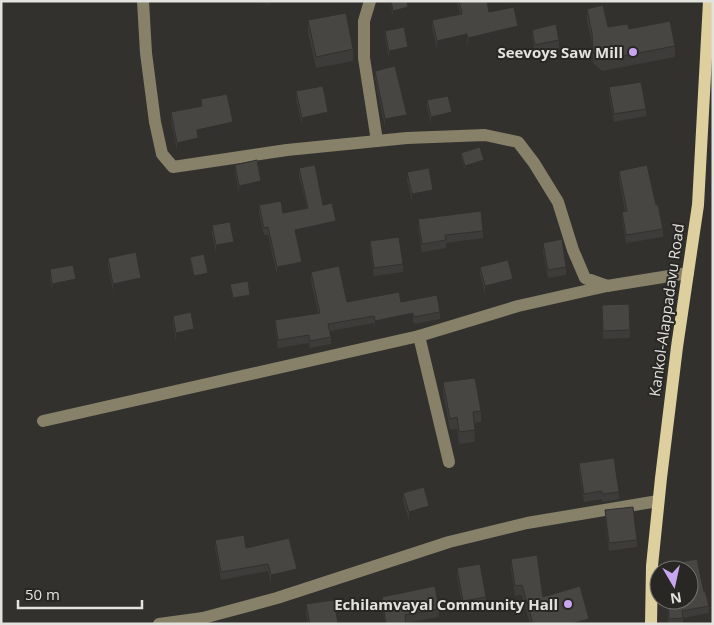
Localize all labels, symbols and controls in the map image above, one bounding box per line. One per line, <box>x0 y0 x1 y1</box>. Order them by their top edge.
place label: Seevoys Saw Mill <box>497 42 623 62</box>
marker: Seevoys Saw Mill <box>627 46 639 58</box>
street label: Kankol-Alappadavu Road <box>644 222 688 398</box>
north arrow <box>649 560 699 610</box>
scale bar <box>18 578 141 610</box>
text: 50 m <box>25 584 60 604</box>
text: N <box>669 588 683 609</box>
place label: Echilamvayal Community Hall <box>334 594 558 614</box>
marker: Echilamvayal Community Hall <box>562 598 574 610</box>

